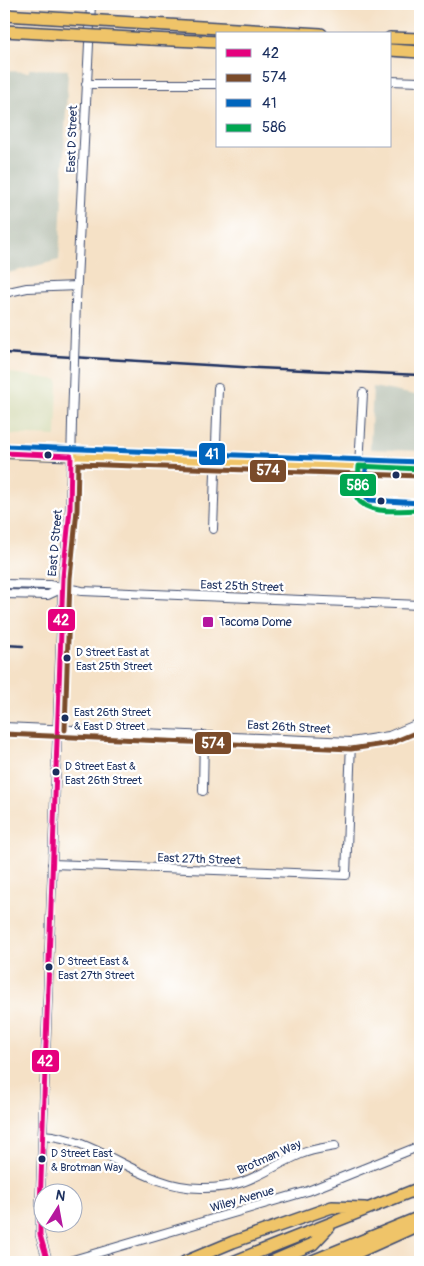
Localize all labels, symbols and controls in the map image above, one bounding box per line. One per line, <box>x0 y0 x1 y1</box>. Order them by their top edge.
legend <box>216 32 392 148</box>
text: 42 <box>262 44 279 63</box>
text: 574 <box>262 68 287 87</box>
text: 41 <box>262 94 277 113</box>
street label: East D Street <box>64 105 81 173</box>
text: 586 <box>262 118 286 137</box>
line badge: 41 <box>198 442 226 466</box>
text: 41 <box>205 446 219 463</box>
unlabelled marker <box>43 450 53 460</box>
line badge: 574 <box>249 459 287 483</box>
text: 574 <box>256 462 280 479</box>
unlabelled marker <box>391 470 401 480</box>
line badge: 586 <box>339 473 377 497</box>
text: 586 <box>347 477 369 494</box>
unlabelled marker <box>376 496 386 506</box>
street label: East D Street <box>45 509 66 577</box>
street label: East 25th Street <box>200 578 284 595</box>
line badge: 42 <box>47 608 76 632</box>
text: 42 <box>53 612 69 629</box>
marker: Tacoma Dome <box>201 615 215 629</box>
place label: Tacoma Dome <box>219 615 292 630</box>
place label: D Street East at East 25th Street <box>76 646 153 673</box>
marker: D Street East at East 25th Street <box>62 653 72 663</box>
place label: East 26th Street & East D Street <box>74 706 152 733</box>
marker: East 26th Street & East D Street <box>60 713 70 723</box>
street label: East 26th Street <box>247 718 331 737</box>
line badge: 574 <box>194 731 232 755</box>
text: 574 <box>201 735 225 752</box>
place label: D Street East & East 26th Street <box>65 760 143 787</box>
marker: D Street East & East 26th Street <box>51 767 61 777</box>
street label: East 27th Street <box>157 851 241 868</box>
place label: D Street East & East 27th Street <box>58 955 135 982</box>
marker: D Street East & East 27th Street <box>44 962 54 972</box>
line badge: 42 <box>31 1049 60 1073</box>
text: 42 <box>37 1053 53 1070</box>
street label: Brotman Way <box>235 1137 303 1178</box>
place label: D Street East & Brotman Way <box>51 1147 123 1174</box>
marker: D Street East & Brotman Way <box>37 1154 47 1164</box>
street label: Wiley Avenue <box>208 1183 276 1216</box>
north arrow <box>32 1184 82 1234</box>
text: N <box>54 1186 67 1205</box>

